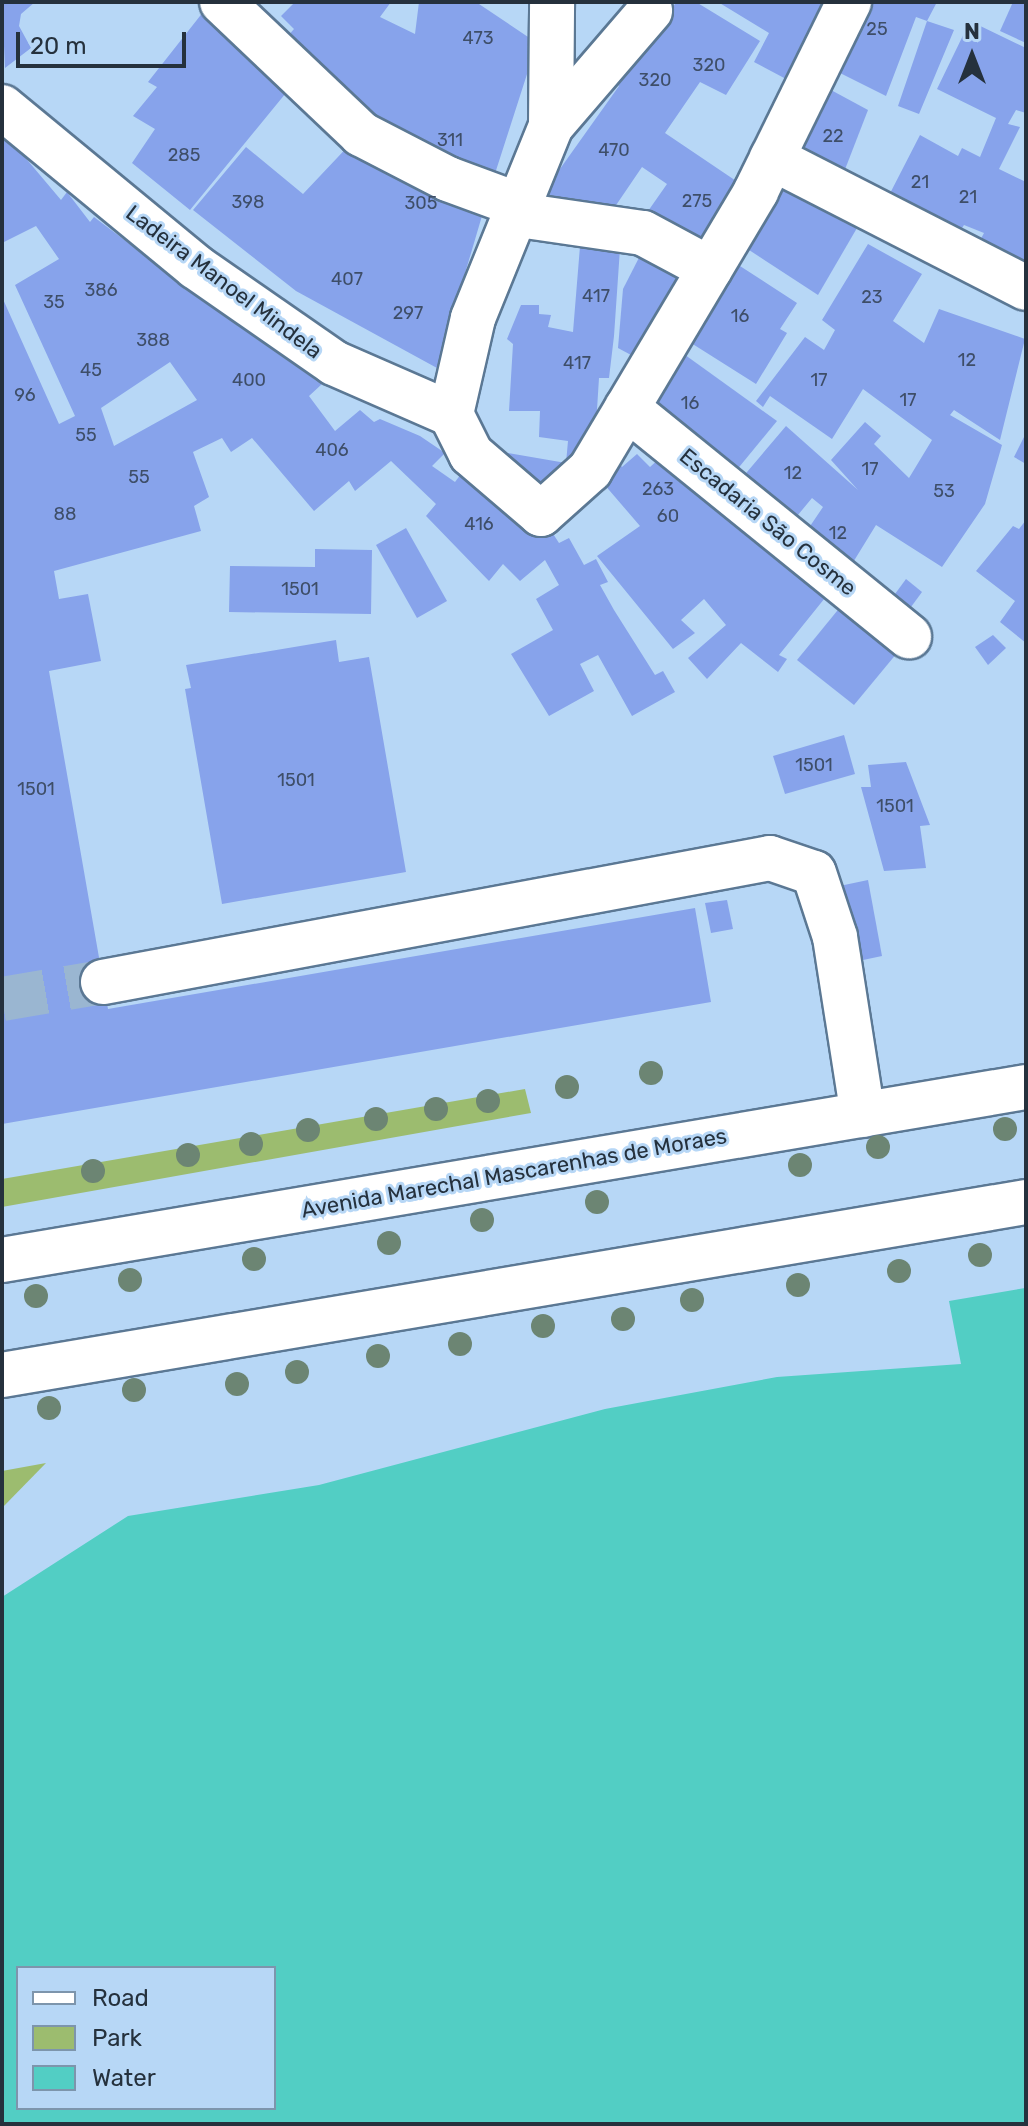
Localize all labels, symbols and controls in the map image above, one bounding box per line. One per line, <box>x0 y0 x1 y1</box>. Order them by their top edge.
scale bar <box>20 16 190 66</box>
north arrow <box>932 16 1012 96</box>
house number: 25 <box>866 18 888 40</box>
text: N <box>964 18 980 45</box>
house number: 473 <box>463 27 493 49</box>
text: 20 m <box>30 32 87 60</box>
house number: 320 <box>693 54 725 76</box>
house number: 320 <box>639 69 671 91</box>
house number: 22 <box>822 125 844 147</box>
house number: 311 <box>437 129 463 151</box>
house number: 470 <box>598 139 630 161</box>
house number: 285 <box>168 144 200 166</box>
house number: 21 <box>911 171 929 193</box>
house number: 21 <box>959 186 977 208</box>
house number: 275 <box>682 190 712 212</box>
house number: 398 <box>232 191 264 213</box>
house number: 305 <box>405 192 437 214</box>
street label: Ladeira Manoel Mindela <box>121 200 327 364</box>
house number: 407 <box>331 268 363 290</box>
house number: 386 <box>84 279 118 301</box>
house number: 417 <box>582 285 610 307</box>
house number: 23 <box>861 286 883 308</box>
house number: 35 <box>43 291 65 313</box>
house number: 297 <box>393 302 423 324</box>
house number: 16 <box>731 305 749 327</box>
house number: 388 <box>136 329 170 351</box>
house number: 12 <box>958 349 976 371</box>
house number: 417 <box>563 352 591 374</box>
house number: 45 <box>80 359 102 381</box>
house number: 400 <box>232 369 266 391</box>
house number: 17 <box>811 369 827 391</box>
house number: 96 <box>14 384 36 406</box>
house number: 17 <box>900 389 916 411</box>
house number: 16 <box>681 392 699 414</box>
house number: 55 <box>75 424 97 446</box>
house number: 406 <box>315 439 349 461</box>
street label: Escadaria São Cosme <box>674 443 862 601</box>
house number: 17 <box>862 458 878 480</box>
house number: 12 <box>784 462 802 484</box>
house number: 55 <box>128 466 150 488</box>
house number: 263 <box>642 478 674 500</box>
house number: 53 <box>933 480 955 502</box>
house number: 88 <box>54 503 76 525</box>
house number: 60 <box>657 505 679 527</box>
house number: 416 <box>464 513 494 535</box>
house number: 12 <box>829 522 847 544</box>
house number: 1501 <box>281 578 319 600</box>
house number: 1501 <box>795 754 833 776</box>
house number: 1501 <box>277 769 315 791</box>
house number: 1501 <box>17 778 55 800</box>
house number: 1501 <box>876 795 914 817</box>
street label: Avenida Marechal Mascarenhas de Moraes <box>299 1123 729 1223</box>
legend <box>16 1966 276 2110</box>
text: Road <box>92 1984 149 2012</box>
text: Park <box>92 2024 142 2052</box>
text: Water <box>92 2064 156 2092</box>

